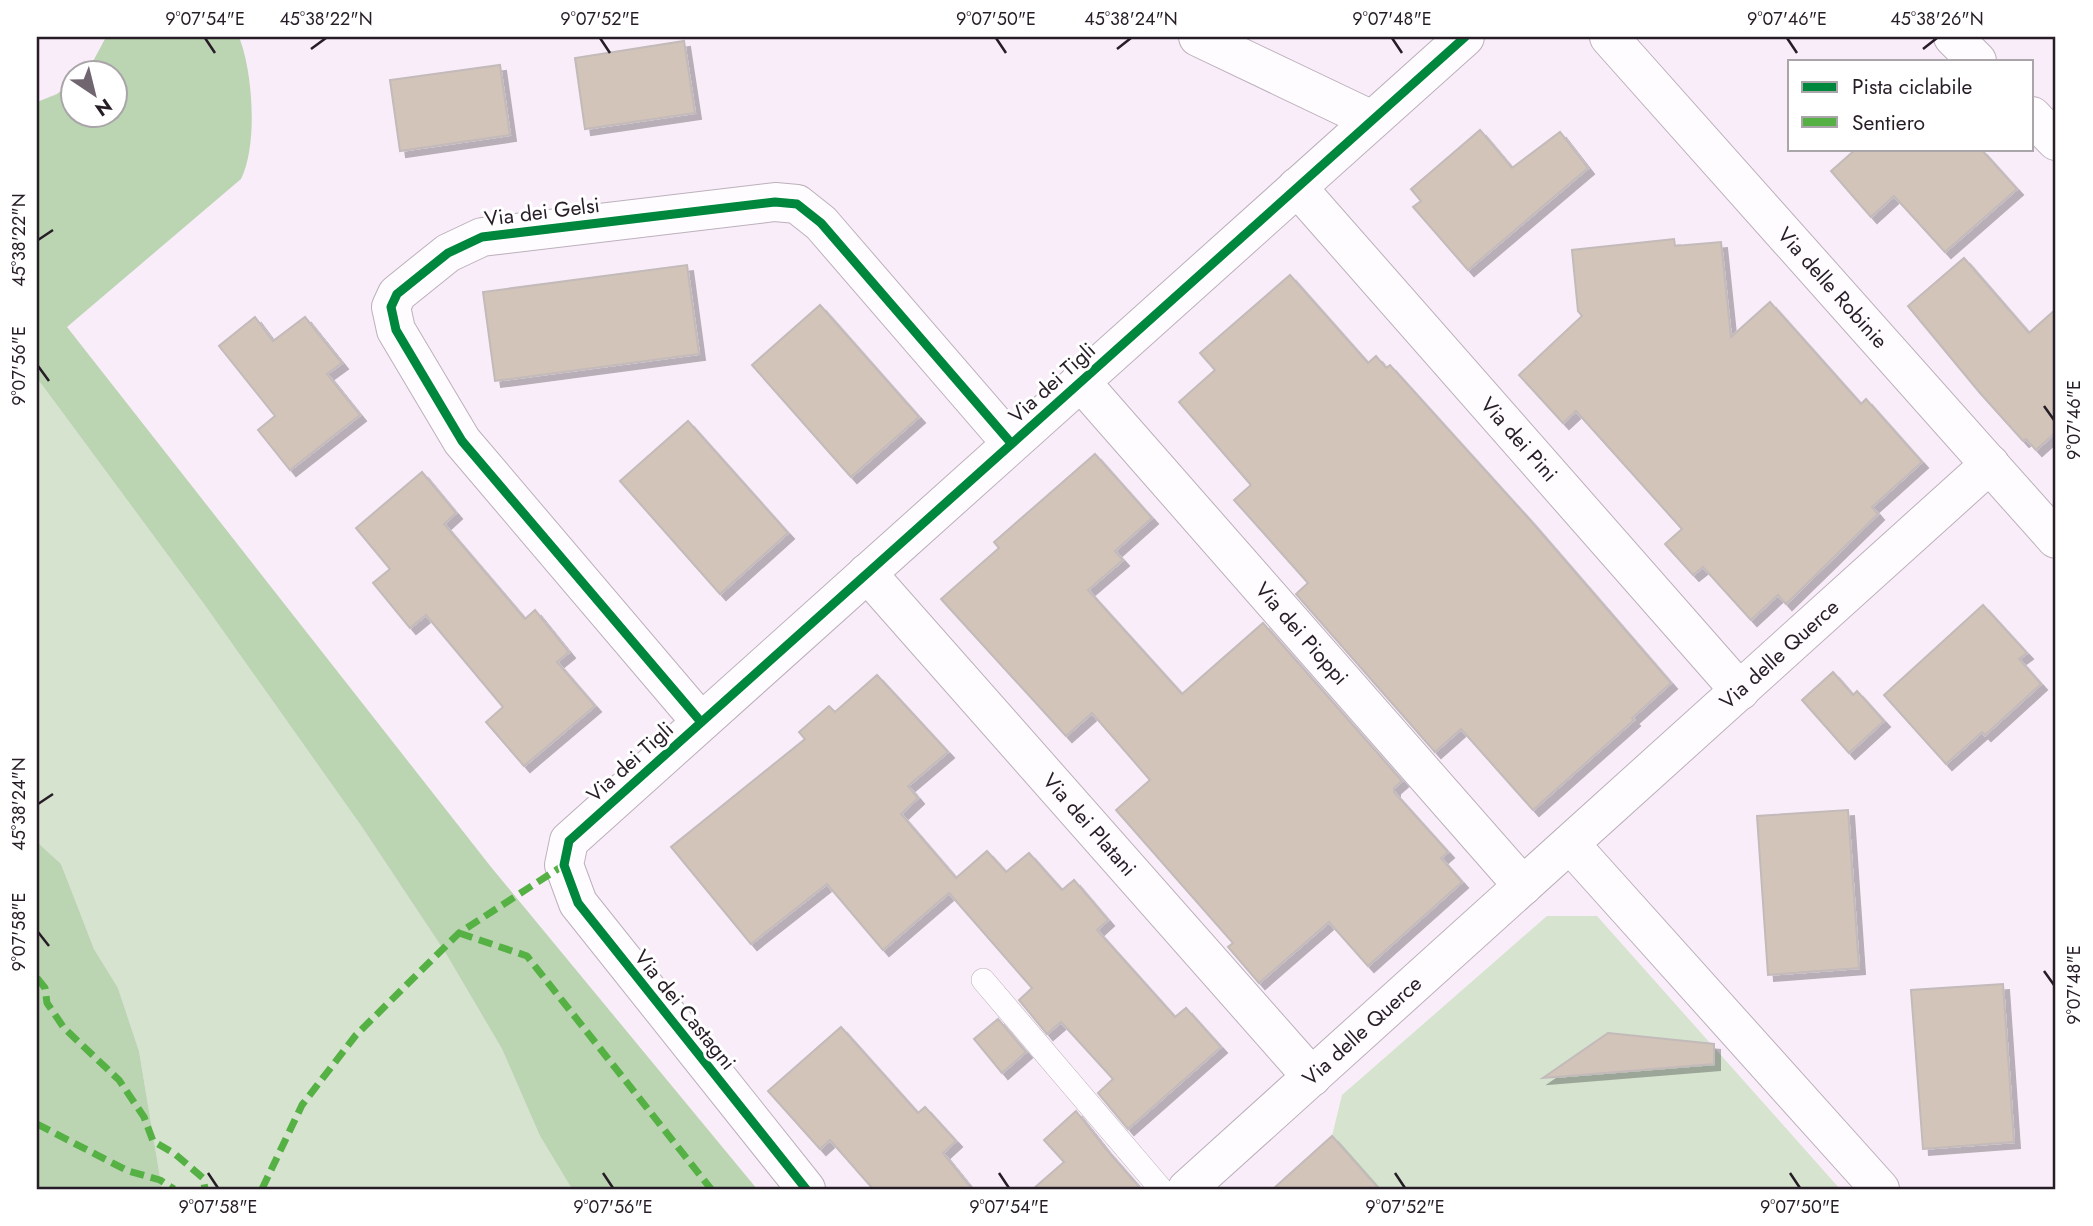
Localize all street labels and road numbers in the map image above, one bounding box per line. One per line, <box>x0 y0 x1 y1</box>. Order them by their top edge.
street label: Via dei Gelsi <box>483 190 601 234</box>
street label: Via delle Robinie <box>1770 221 1895 355</box>
street label: Via dei Tigli <box>1002 336 1102 430</box>
street label: Via dei Pini <box>1473 390 1564 488</box>
street label: Via dei Pioppi <box>1248 575 1355 692</box>
street label: Via delle Querce <box>1713 592 1846 716</box>
street label: Via dei Tigli <box>580 715 680 809</box>
street label: Via dei Platani <box>1036 767 1143 883</box>
street label: Via dei Castagni <box>627 944 743 1076</box>
street label: Via delle Querce <box>1296 969 1429 1093</box>

